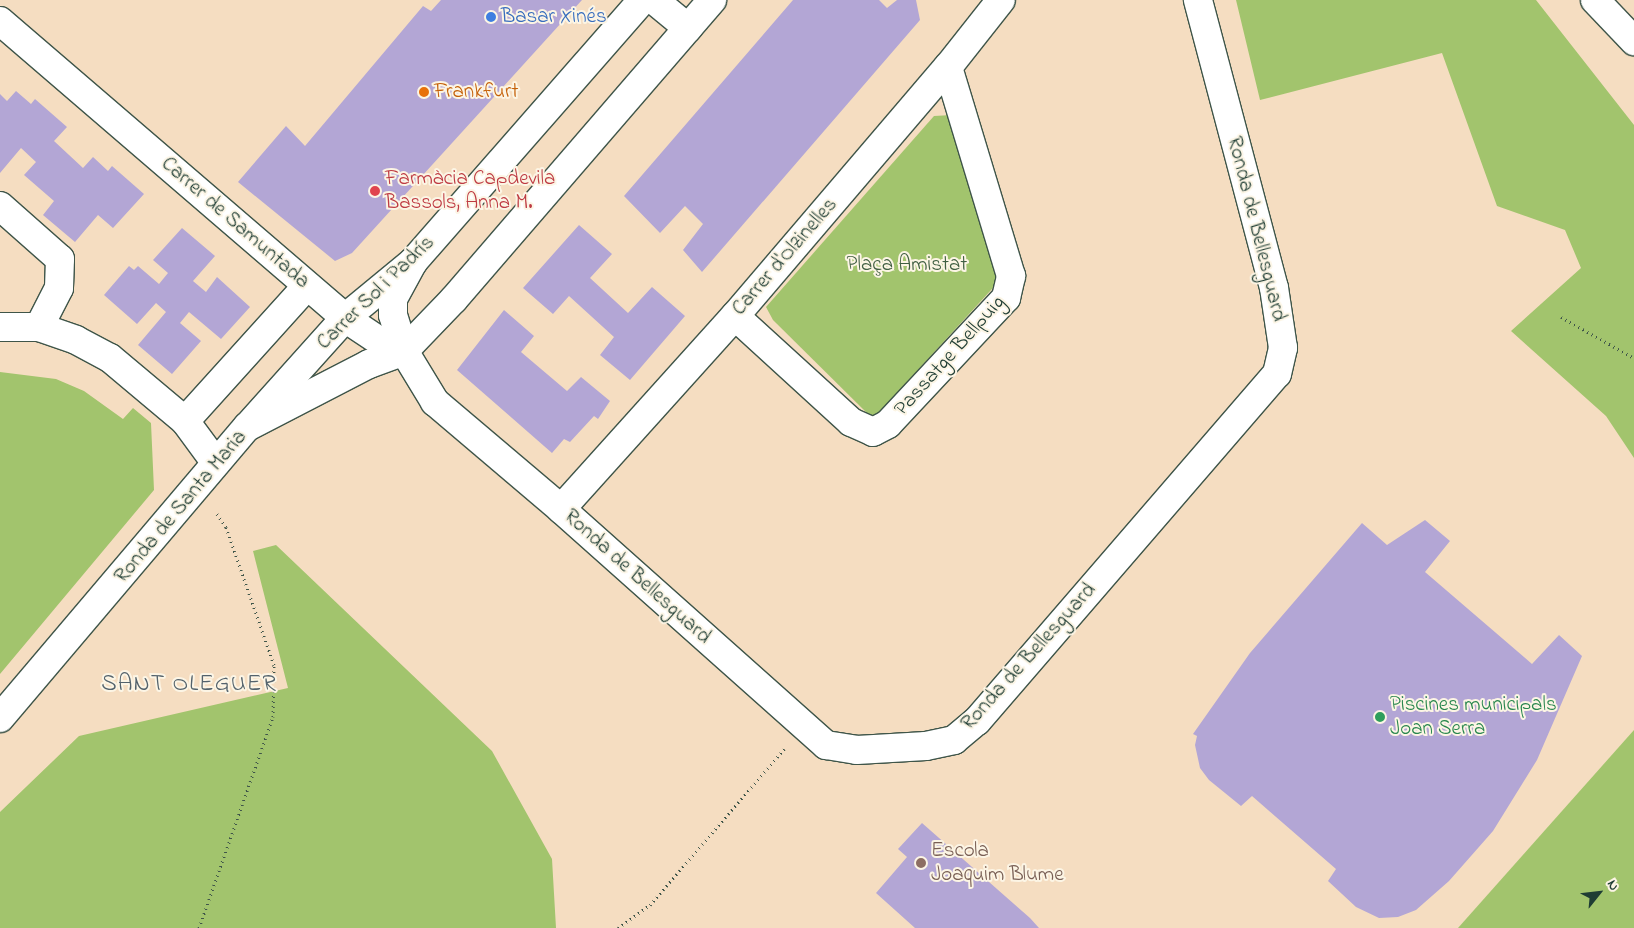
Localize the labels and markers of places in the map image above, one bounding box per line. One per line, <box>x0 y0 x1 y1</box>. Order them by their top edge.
place label: Basar Xinés <box>501 4 607 30</box>
marker: Basar Xinés <box>485 11 497 23</box>
place label: Frankfurt <box>434 79 519 105</box>
marker: Frankfurt <box>418 86 430 98</box>
place label: Farmàcia Capdevila Bassols, Anna M. <box>385 166 555 216</box>
marker: Farmàcia Capdevila Bassols, Anna M. <box>369 185 381 197</box>
place label: Piscines municipals Joan Serra <box>1390 692 1557 742</box>
marker: Piscines municipals Joan Serra <box>1374 711 1386 723</box>
place label: Escola Joaquim Blume <box>931 838 1064 888</box>
marker: Escola Joaquim Blume <box>915 857 927 869</box>

